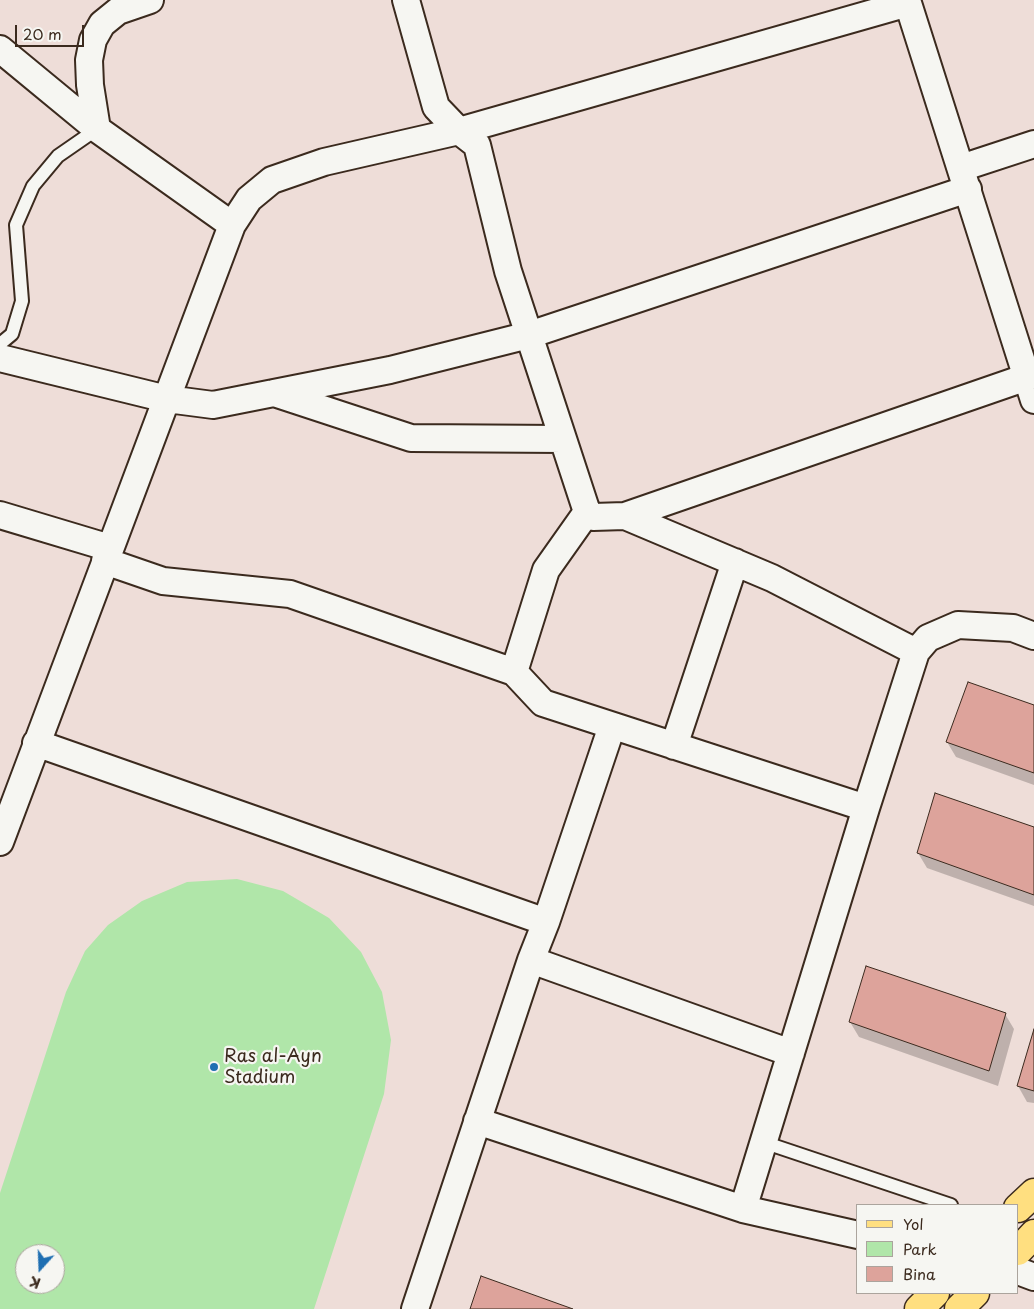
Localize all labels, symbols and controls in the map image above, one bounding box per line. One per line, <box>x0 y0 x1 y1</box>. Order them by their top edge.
scale bar <box>18 15 86 47</box>
text: 20 m <box>23 22 62 45</box>
place label: Ras al-Ayn Stadium <box>224 1046 322 1088</box>
marker: Ras al-Ayn Stadium <box>208 1061 220 1073</box>
legend <box>856 1204 1019 1294</box>
text: Yol <box>903 1212 924 1235</box>
text: Park <box>903 1237 937 1260</box>
north arrow <box>15 1244 65 1294</box>
text: Bina <box>903 1262 935 1285</box>
text: K <box>27 1271 43 1294</box>

